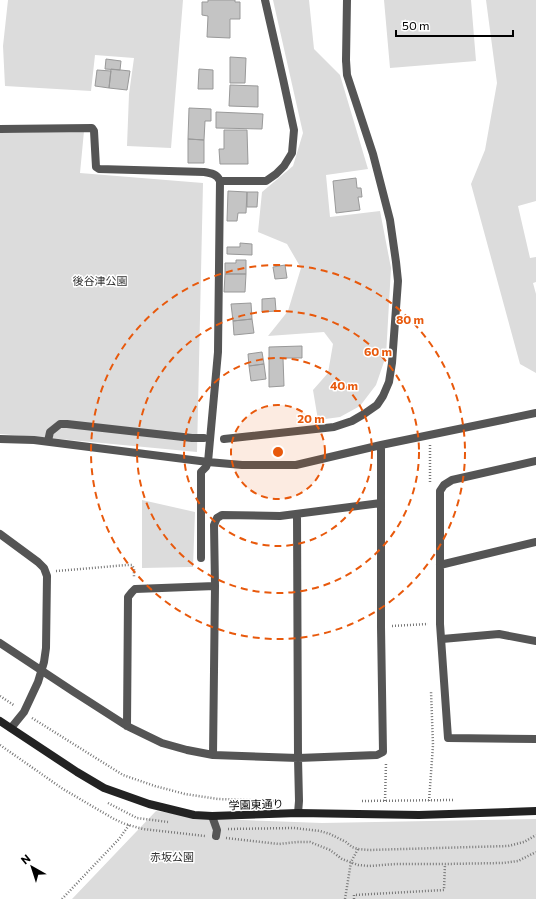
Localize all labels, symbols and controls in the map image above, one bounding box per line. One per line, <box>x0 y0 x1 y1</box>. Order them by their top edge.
scale bar <box>396 12 513 38</box>
text: 50 m <box>402 18 430 32</box>
park label: 後谷津公園 <box>73 274 128 287</box>
text: 80 m <box>396 312 424 326</box>
text: 60 m <box>364 344 392 358</box>
text: 40 m <box>330 378 358 392</box>
text: 20 m <box>297 411 325 425</box>
centre of rings <box>271 445 285 459</box>
street label: 学園東通り <box>228 797 284 811</box>
north arrow <box>12 847 52 887</box>
park label: 赤坂公園 <box>150 850 194 863</box>
text: N <box>18 851 33 866</box>

